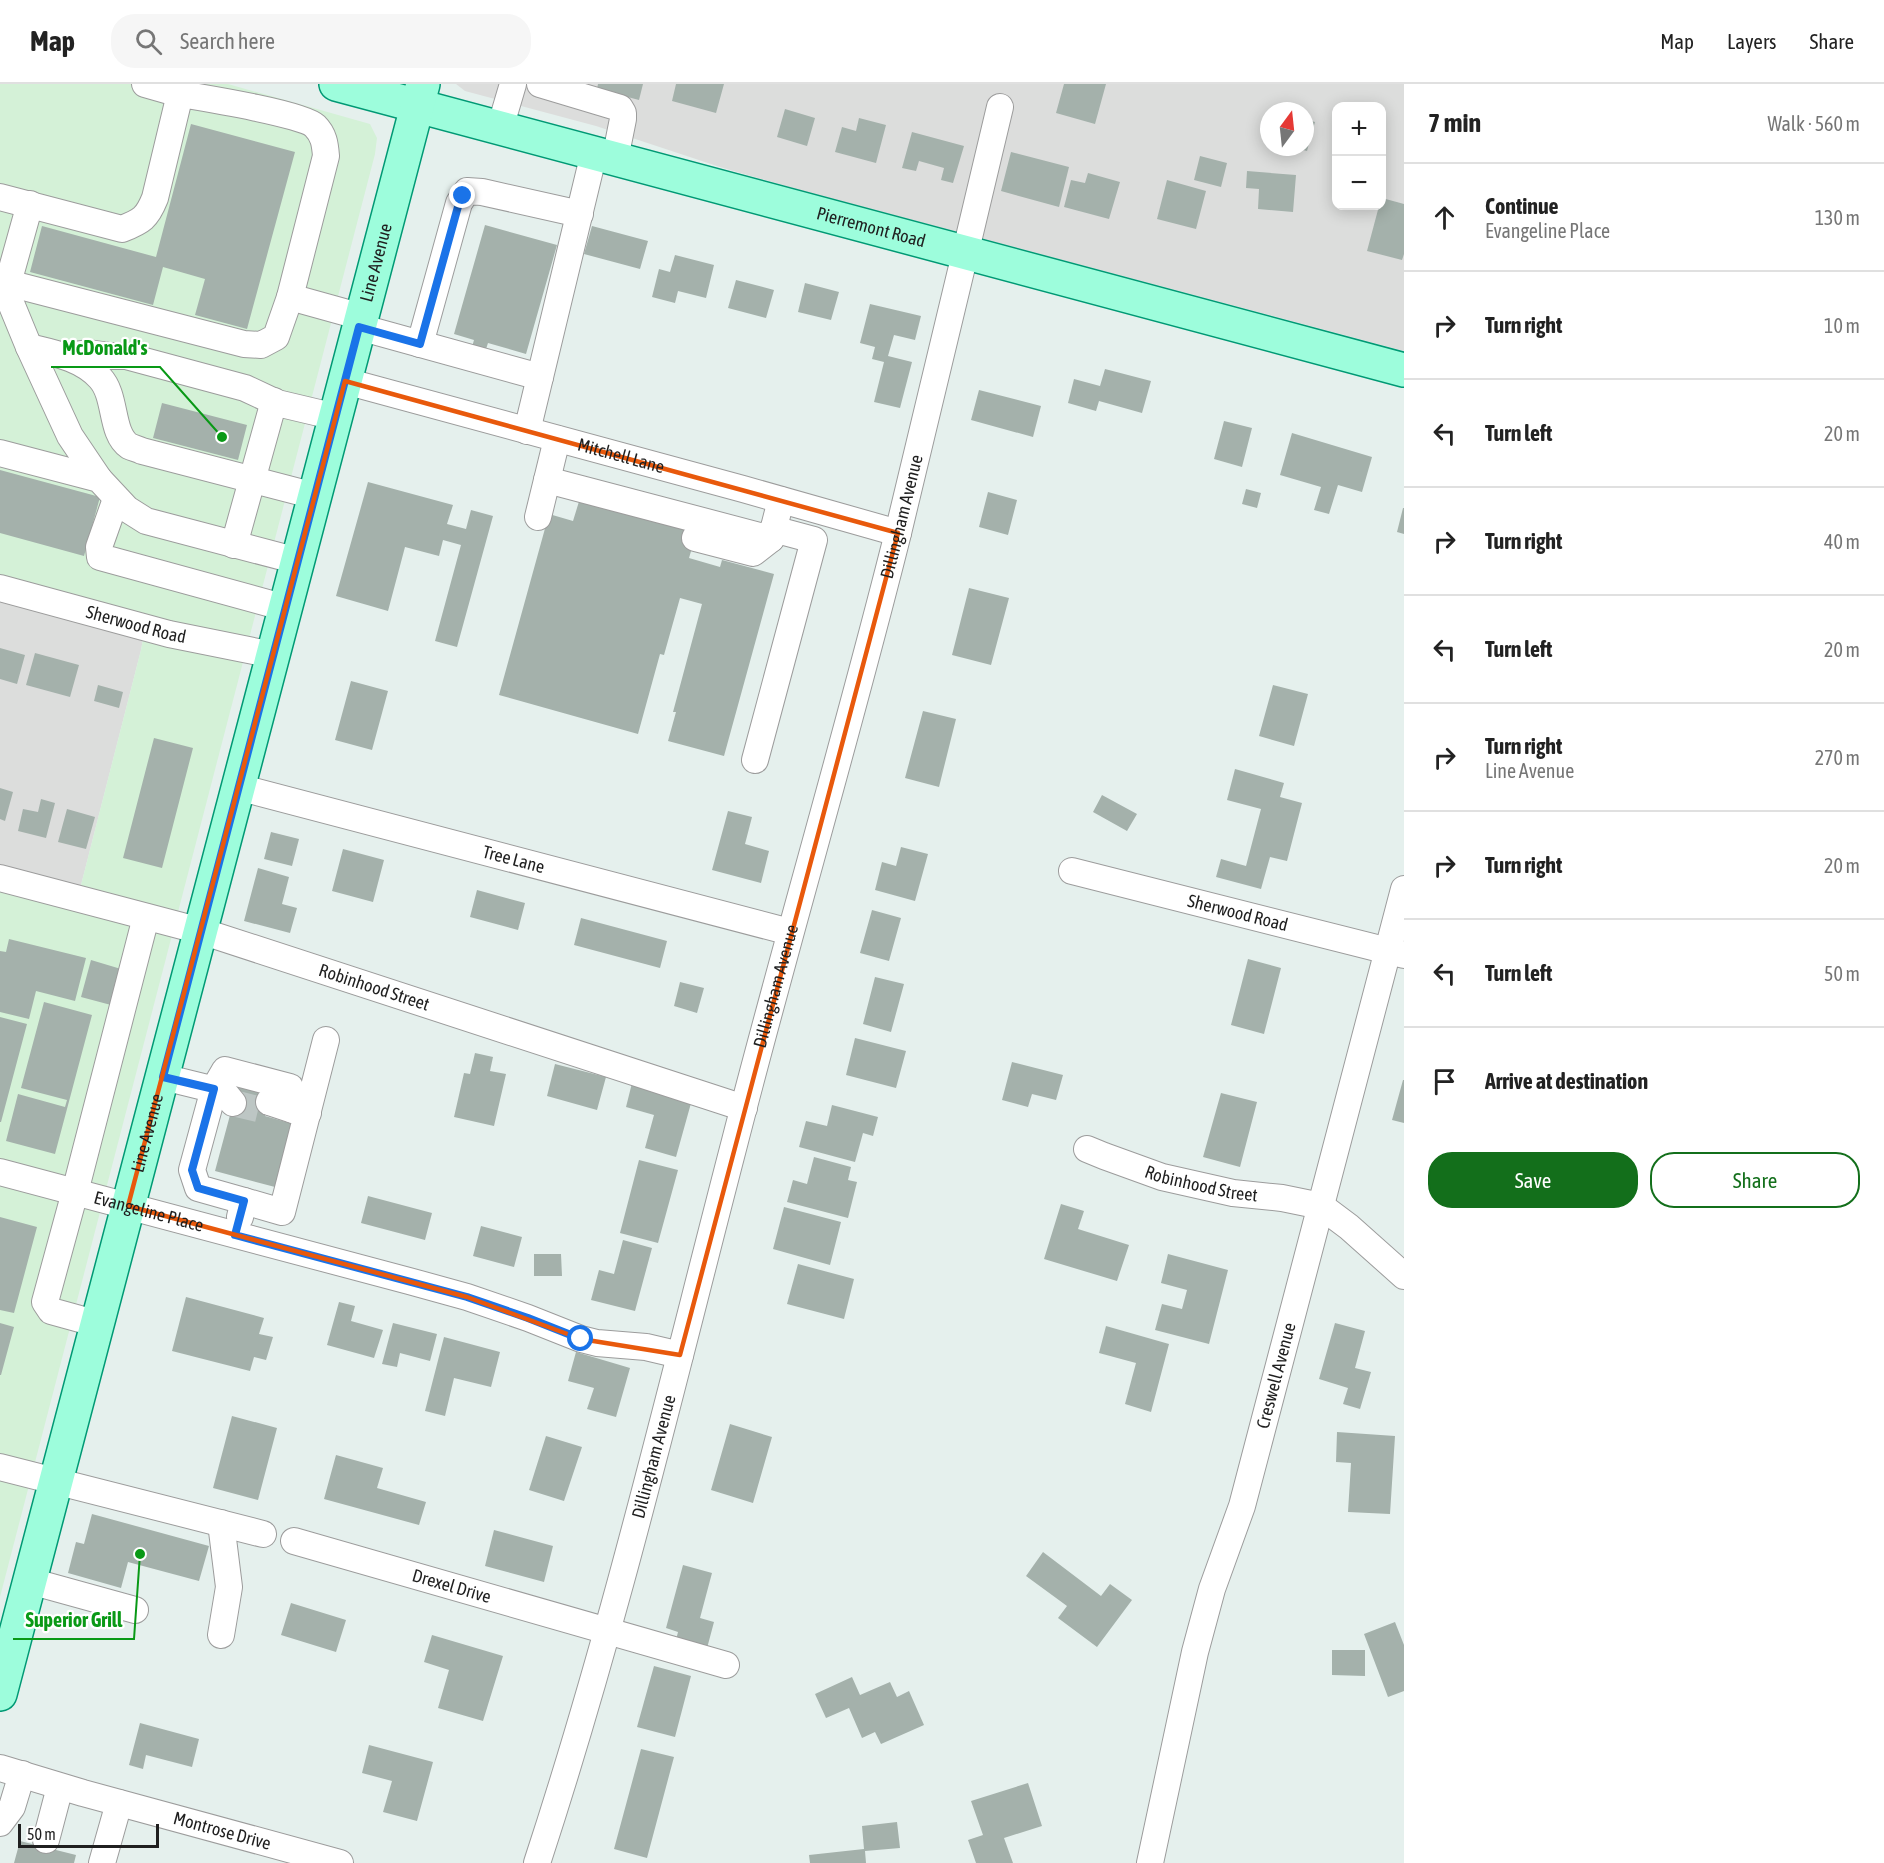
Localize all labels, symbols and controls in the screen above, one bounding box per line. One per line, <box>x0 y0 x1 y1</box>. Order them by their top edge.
search box <box>111 14 531 68</box>
text: Map <box>30 25 75 57</box>
icon: search <box>132 25 165 58</box>
text: Search here <box>180 28 275 54</box>
text: Map <box>1660 29 1694 53</box>
text: Layers <box>1727 29 1777 53</box>
text: Share <box>1810 29 1854 53</box>
north arrow <box>1260 102 1314 156</box>
map controls <box>1332 102 1386 210</box>
button: + <box>1332 102 1386 156</box>
text: 7 min <box>1428 108 1481 138</box>
text: Walk · 560 m <box>1768 112 1860 135</box>
button: − <box>1332 156 1386 210</box>
route end <box>449 182 475 208</box>
text: Continue <box>1485 193 1559 219</box>
icon: ahead <box>1428 201 1461 234</box>
street label: Pierremont Road <box>815 202 928 251</box>
text: 130 m <box>1815 206 1860 229</box>
text: Evangeline Place <box>1485 219 1610 242</box>
street label: Line Avenue <box>355 221 396 304</box>
icon: right <box>1428 309 1461 342</box>
text: Turn right <box>1485 312 1562 338</box>
text: 10 m <box>1824 314 1860 337</box>
callout: McDonald's <box>51 329 160 367</box>
text: McDonald's <box>62 336 148 359</box>
icon: left <box>1428 417 1461 450</box>
text: Turn left <box>1485 420 1552 446</box>
text: 20 m <box>1824 422 1860 445</box>
street label: Mitchell Lane <box>575 434 667 477</box>
street label: Dillingham Avenue <box>876 452 927 581</box>
icon: right <box>1428 525 1461 558</box>
text: Turn right <box>1485 528 1562 554</box>
text: 40 m <box>1824 530 1860 553</box>
street label: Sherwood Road <box>84 601 188 647</box>
icon: left <box>1428 633 1461 666</box>
text: Turn left <box>1485 636 1552 662</box>
text: 20 m <box>1824 638 1860 661</box>
text: Turn right <box>1485 733 1562 759</box>
icon: right <box>1428 741 1461 774</box>
text: 270 m <box>1815 746 1860 769</box>
text: Line Avenue <box>1485 759 1574 782</box>
street label: Tree Lane <box>481 841 547 877</box>
icon: right <box>1428 849 1461 882</box>
text: Turn right <box>1485 852 1562 878</box>
text: 20 m <box>1824 854 1860 877</box>
street label: Sherwood Road <box>1186 890 1290 935</box>
street label: Dillingham Avenue <box>749 922 802 1050</box>
icon: left <box>1428 957 1461 990</box>
street label: Robinhood Street <box>316 959 432 1015</box>
text: Turn left <box>1485 960 1552 986</box>
text: 50 m <box>1824 962 1860 985</box>
icon: arrive <box>1428 1065 1461 1098</box>
text: Arrive at destination <box>1485 1068 1648 1094</box>
street label: Line Avenue <box>127 1091 167 1174</box>
button: Save <box>1428 1152 1638 1208</box>
button: Share <box>1650 1152 1860 1208</box>
street label: Robinhood Street <box>1142 1161 1259 1205</box>
street label: Evangeline Place <box>92 1187 206 1236</box>
street label: Creswell Avenue <box>1252 1320 1300 1431</box>
route start <box>567 1325 593 1351</box>
street label: Dillingham Avenue <box>627 1392 680 1520</box>
street label: Drexel Drive <box>410 1565 494 1607</box>
callout: Superior Grill <box>13 1601 134 1639</box>
text: Superior Grill <box>26 1608 123 1631</box>
street label: Montrose Drive <box>171 1807 273 1854</box>
scale bar <box>18 1821 159 1848</box>
text: 50 m <box>27 1825 56 1843</box>

